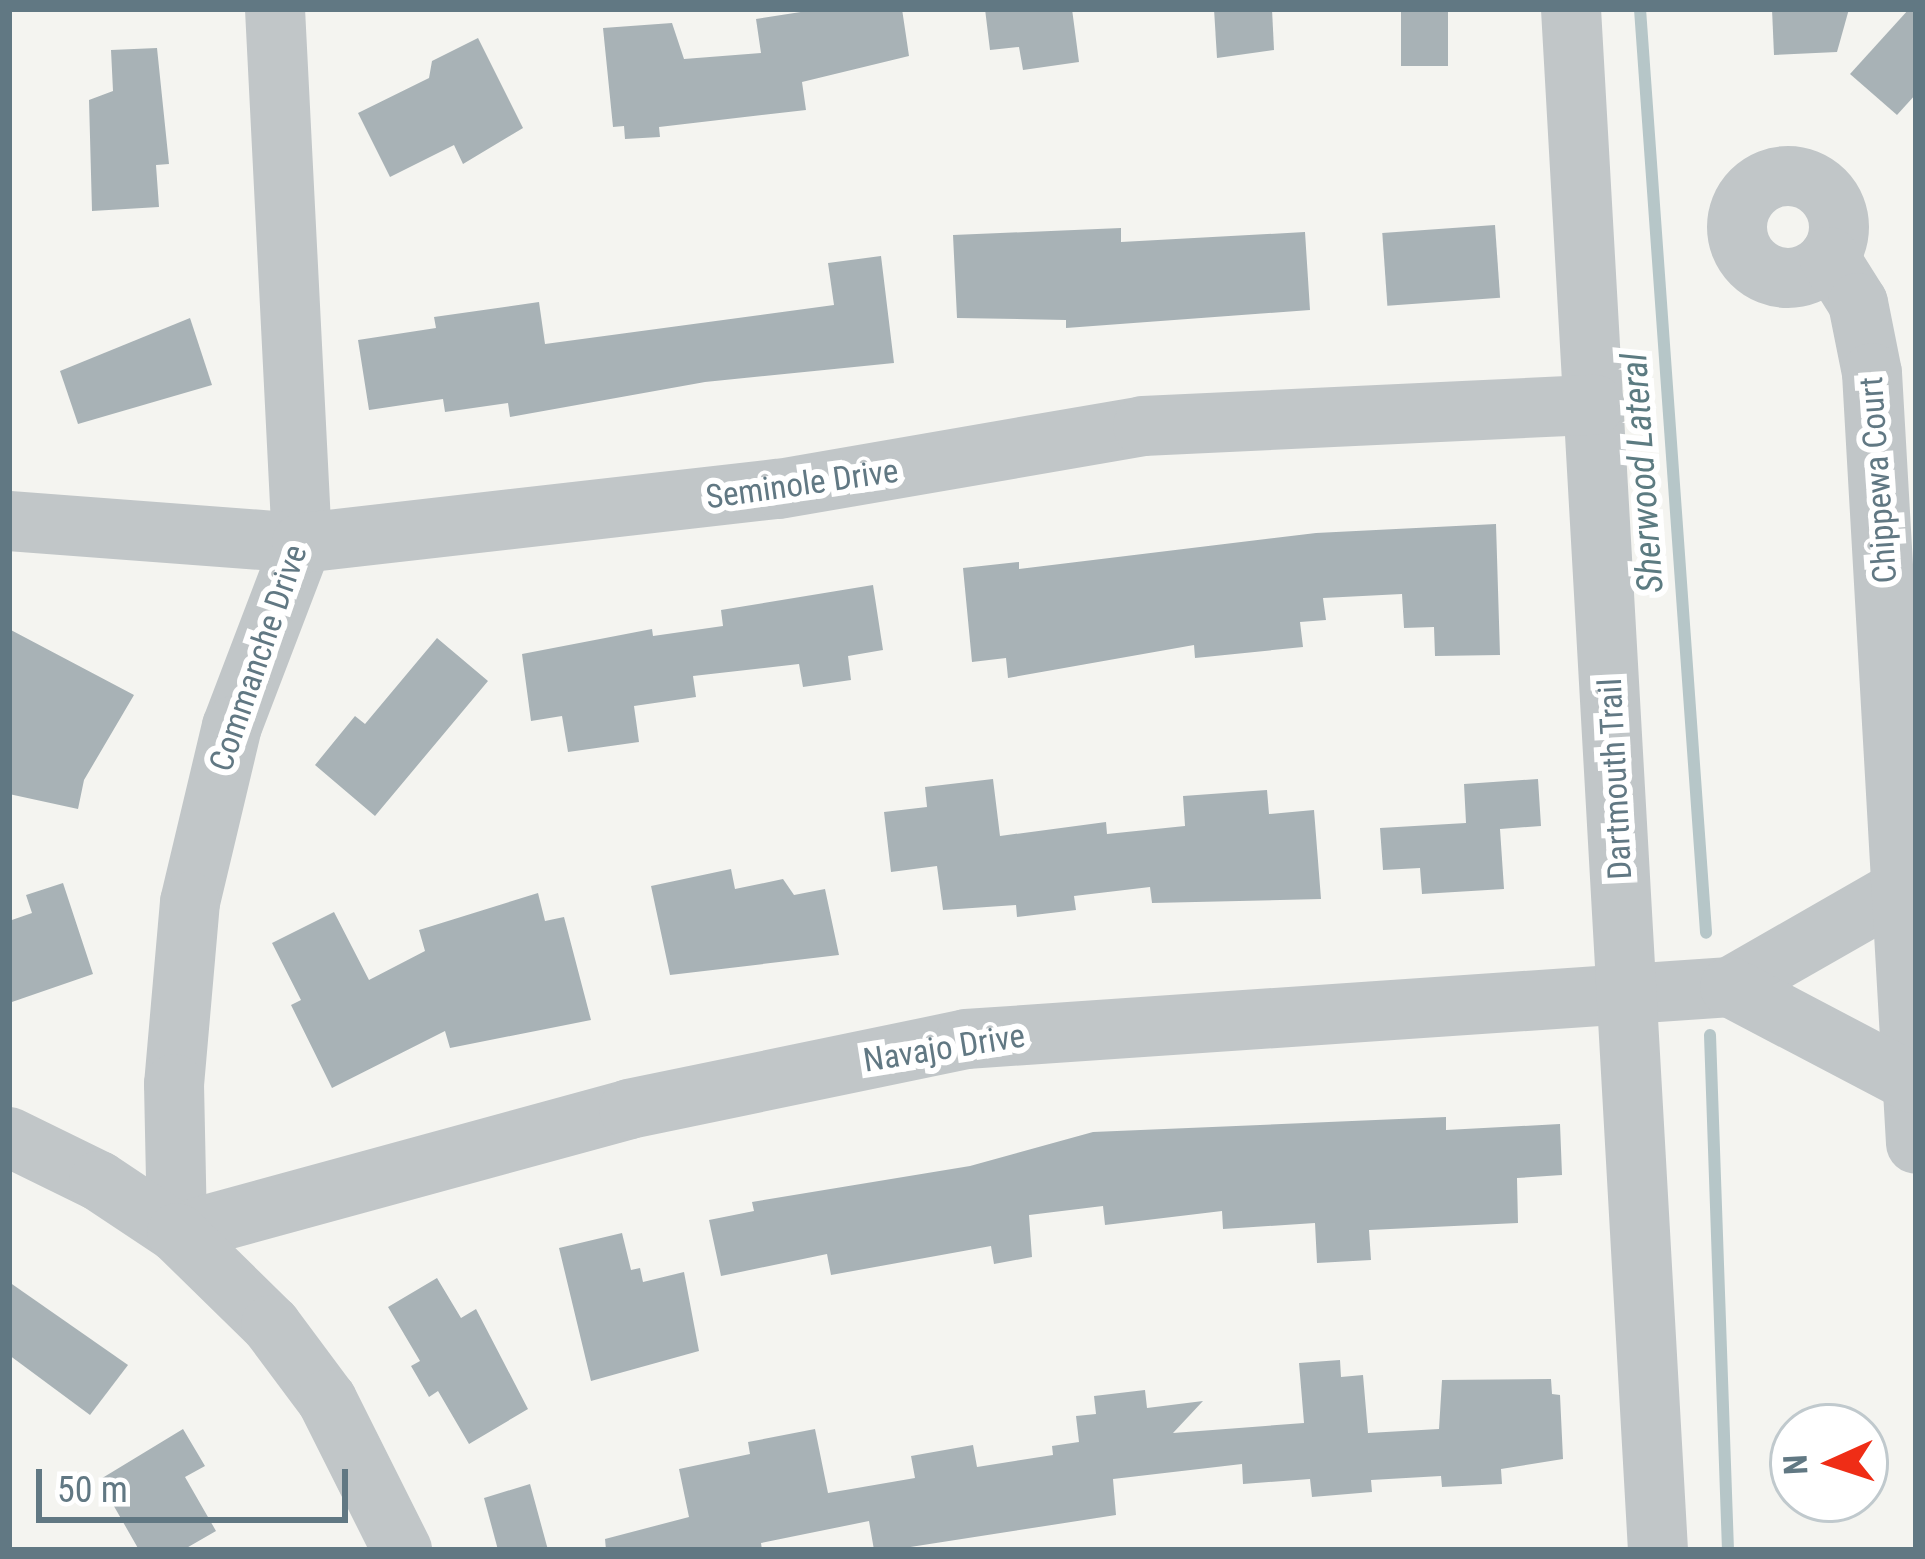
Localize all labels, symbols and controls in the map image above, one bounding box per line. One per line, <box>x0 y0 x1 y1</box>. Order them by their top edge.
water label: Sherwood Lateral <box>1613 352 1673 594</box>
street label: Chippewa Court <box>1851 375 1905 585</box>
street label: Seminole Drive <box>703 451 901 517</box>
street label: Commanche Drive <box>201 540 315 776</box>
street label: Dartmouth Trail <box>1590 677 1640 881</box>
street label: Navajo Drive <box>860 1016 1028 1080</box>
north arrow <box>1769 1403 1889 1523</box>
scale bar <box>42 1445 354 1519</box>
text: N <box>1776 1454 1816 1476</box>
text: 50 m <box>57 1469 128 1511</box>

